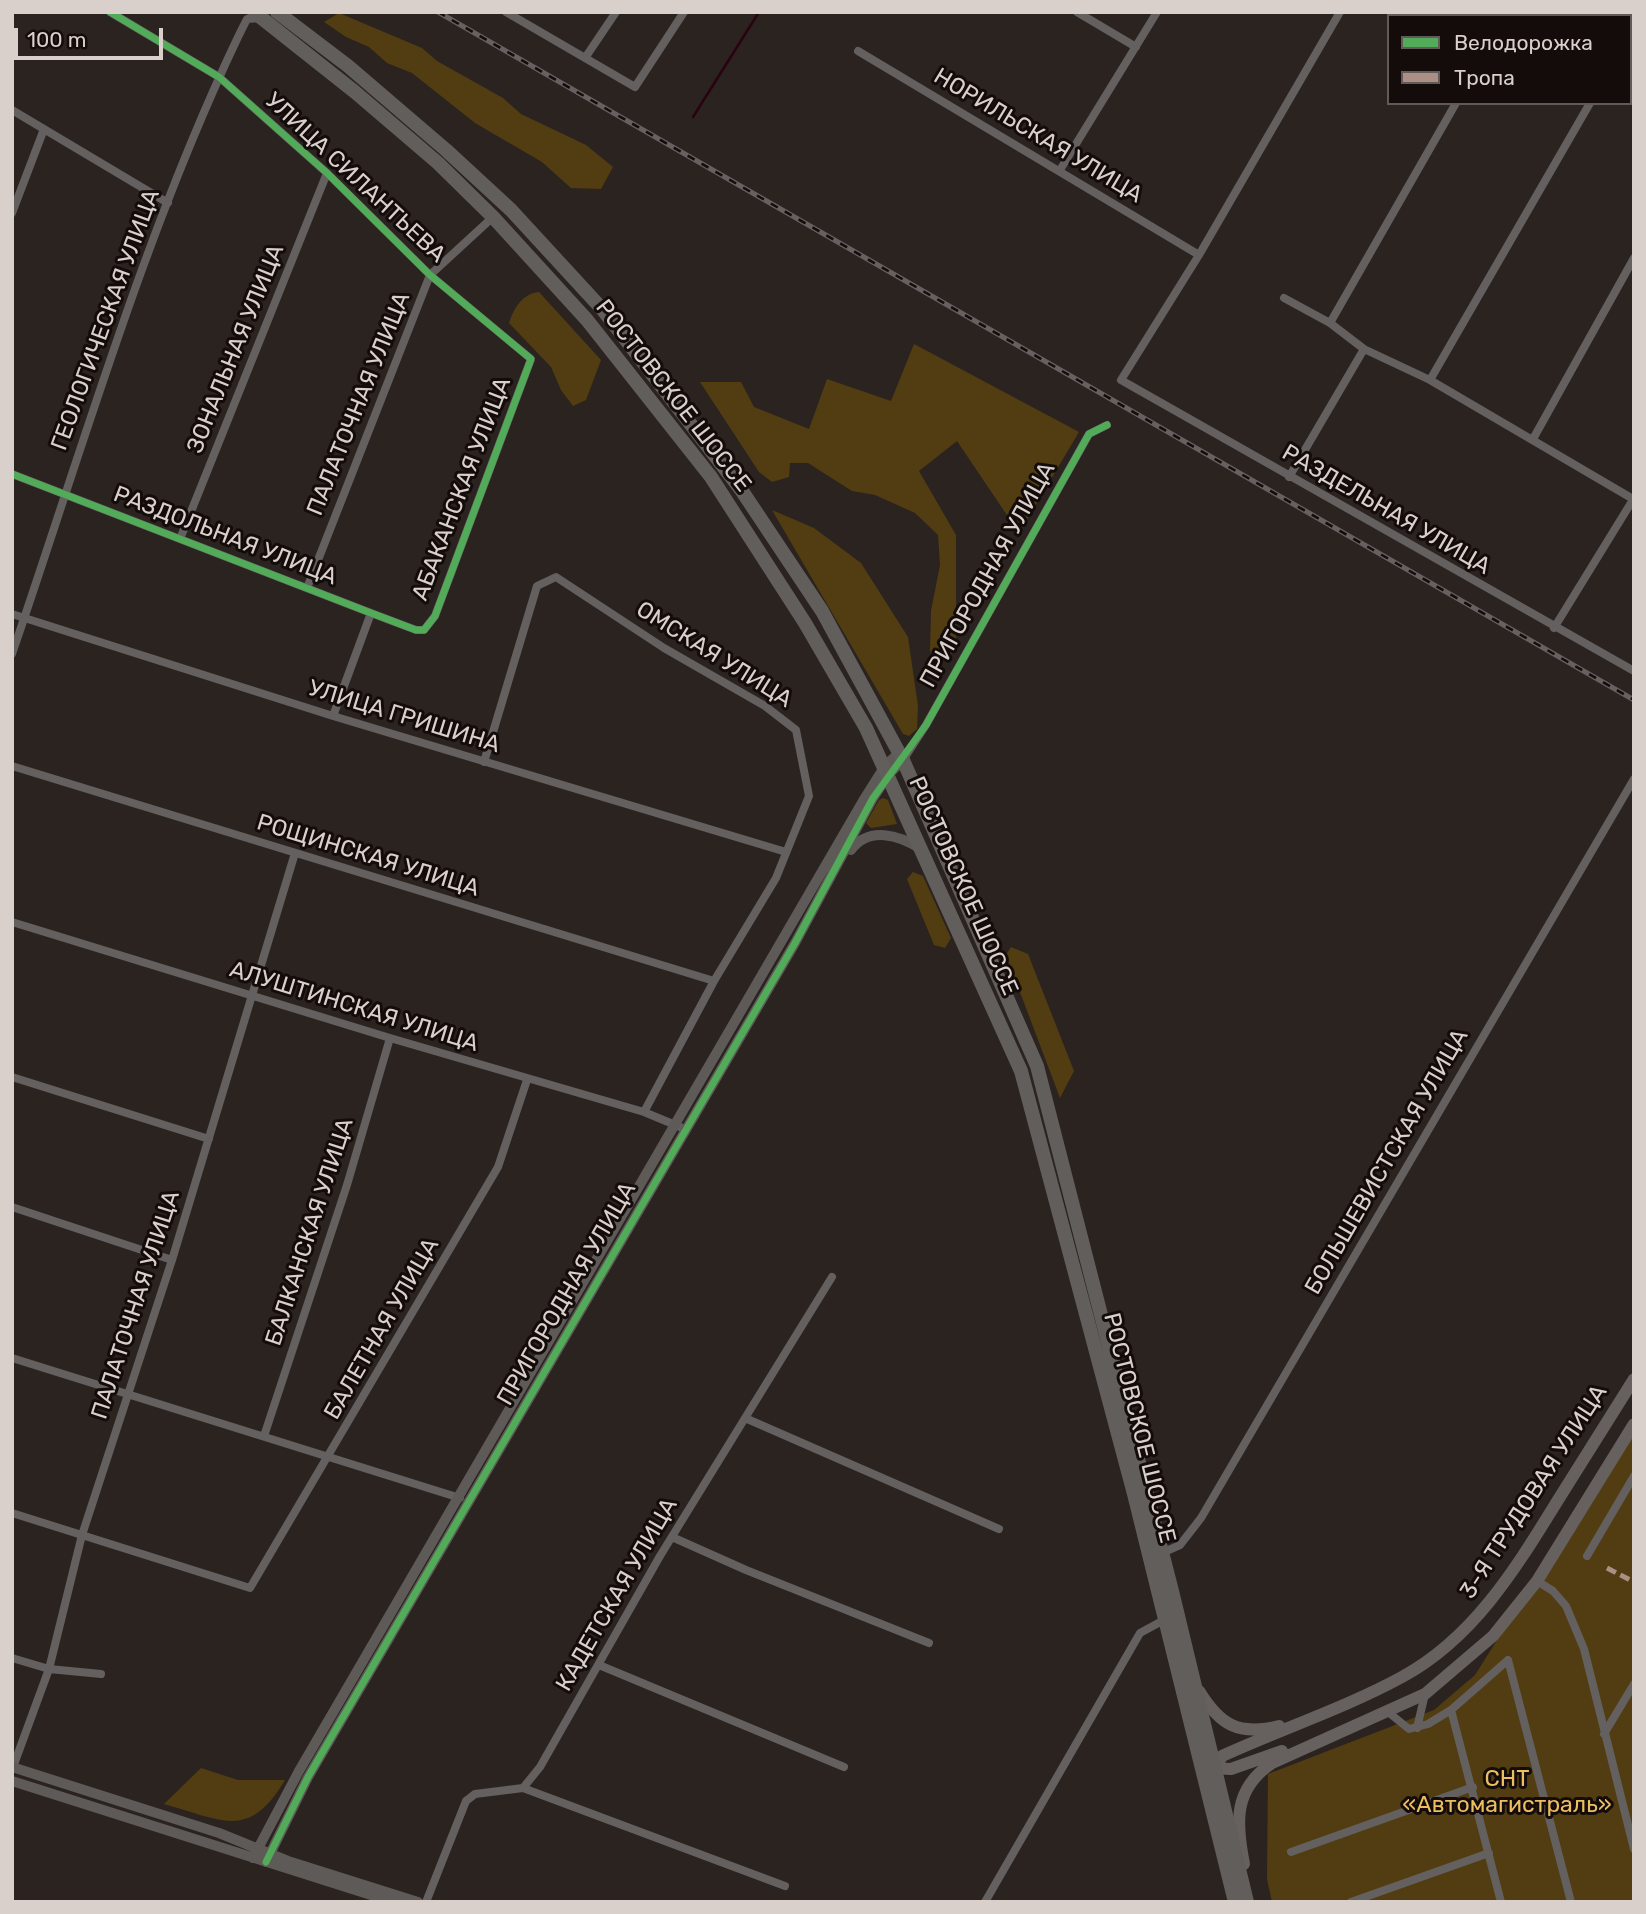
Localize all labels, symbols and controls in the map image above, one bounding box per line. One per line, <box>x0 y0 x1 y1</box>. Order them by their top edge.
scale bar <box>18 14 166 58</box>
legend <box>1387 14 1632 105</box>
text: 100 m <box>27 27 86 52</box>
text: Велодорожка <box>1454 30 1593 55</box>
street label: НОРИЛЬСКАЯ УЛИЦА <box>929 63 1147 209</box>
text: Тропа <box>1454 65 1515 90</box>
street label: УЛИЦА СИЛАНТЬЕВА <box>259 87 451 269</box>
street label: ГЕОЛОГИЧЕСКАЯ УЛИЦА <box>46 186 166 454</box>
street label: ЗОНАЛЬНАЯ УЛИЦА <box>181 241 291 457</box>
street label: ПАЛАТОЧНАЯ УЛИЦА <box>302 288 416 520</box>
street label: РОСТОВСКОЕ ШОССЕ <box>589 294 757 498</box>
street label: АБАКАНСКАЯ УЛИЦА <box>407 374 517 604</box>
street label: РАЗДЕЛЬНАЯ УЛИЦА <box>1277 439 1495 581</box>
street label: ПРИГОРОДНАЯ УЛИЦА <box>915 458 1061 692</box>
street label: РАЗДОЛЬНАЯ УЛИЦА <box>109 481 341 591</box>
street label: ОМСКАЯ УЛИЦА <box>631 596 797 714</box>
street label: УЛИЦА ГРИШИНА <box>305 675 503 759</box>
street label: РОСТОВСКОЕ ШОССЕ <box>902 772 1024 1000</box>
street label: РОЩИНСКАЯ УЛИЦА <box>254 809 482 903</box>
street label: АЛУШТИНСКАЯ УЛИЦА <box>226 956 482 1058</box>
street label: БОЛЬШЕВИСТСКАЯ УЛИЦА <box>1300 1024 1474 1300</box>
street label: БАЛКАНСКАЯ УЛИЦА <box>260 1115 360 1349</box>
street label: ПРИГОРОДНАЯ УЛИЦА <box>492 1177 642 1411</box>
street label: ПАЛАТОЧНАЯ УЛИЦА <box>86 1187 186 1423</box>
street label: БАЛЕТНАЯ УЛИЦА <box>319 1233 445 1425</box>
street label: РОСТОВСКОЕ ШОССЕ <box>1097 1310 1181 1546</box>
street label: 3-Я ТРУДОВАЯ УЛИЦА <box>1455 1380 1613 1604</box>
street label: КАДЕТСКАЯ УЛИЦА <box>550 1494 684 1696</box>
park label: СНТ «Автомагистраль» <box>1402 1765 1612 1819</box>

